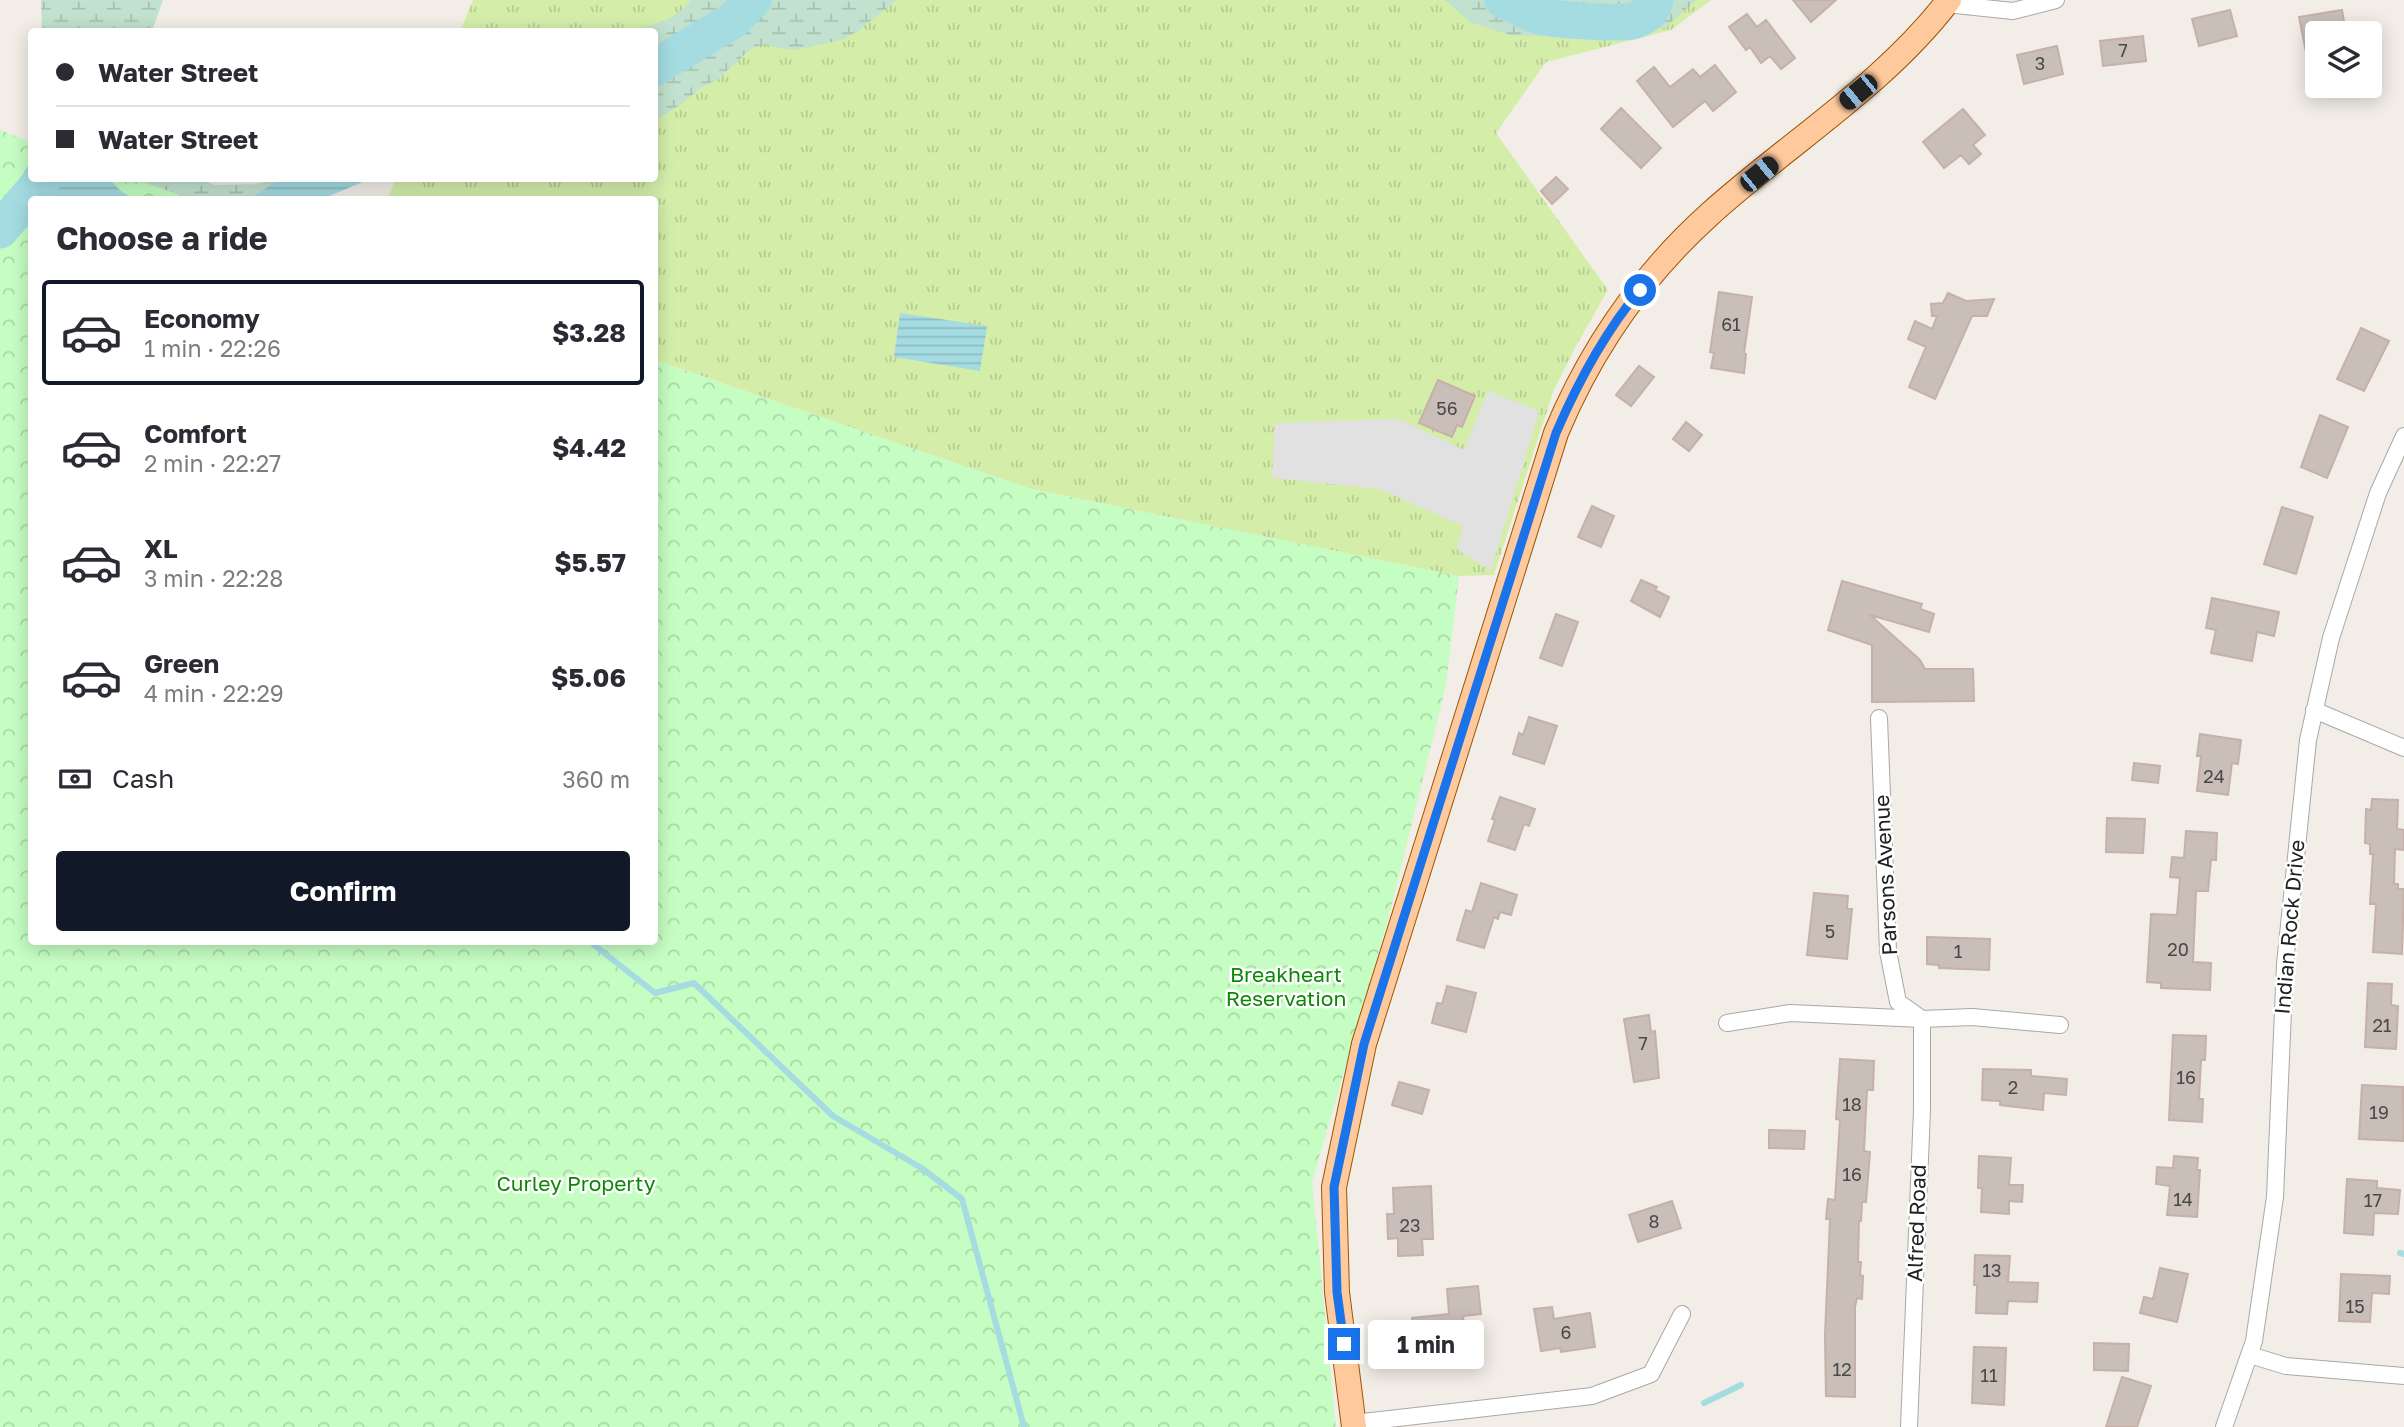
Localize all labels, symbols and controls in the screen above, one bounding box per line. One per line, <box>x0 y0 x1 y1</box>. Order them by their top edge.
map controls <box>2305 21 2382 98</box>
button: layers <box>2305 21 2382 98</box>
house number: 7 <box>2118 39 2128 61</box>
house number: 3 <box>2035 52 2045 74</box>
text: Water Street <box>98 57 258 88</box>
car <box>1836 71 1881 113</box>
text: Water Street <box>98 124 258 155</box>
car <box>1737 153 1782 195</box>
text: Choose a ride <box>56 219 268 257</box>
route start <box>1624 274 1656 306</box>
icon: car <box>60 301 123 364</box>
text: Economy <box>144 303 260 334</box>
house number: 61 <box>1721 313 1741 335</box>
text: $3.28 <box>552 317 626 348</box>
text: 1 min · 22:26 <box>144 334 281 362</box>
house number: 56 <box>1436 397 1458 419</box>
icon: car <box>60 416 123 479</box>
text: Comfort <box>144 418 247 449</box>
text: $4.42 <box>552 432 626 463</box>
text: 2 min · 22:27 <box>144 449 281 477</box>
icon: car <box>60 531 123 594</box>
text: XL <box>144 533 178 564</box>
text: $5.57 <box>554 547 626 578</box>
text: 3 min · 22:28 <box>144 564 283 592</box>
icon: car <box>60 646 123 709</box>
text: Green <box>144 648 219 679</box>
text: $5.06 <box>551 662 626 693</box>
text: 4 min · 22:29 <box>144 679 284 707</box>
icon: cash <box>56 760 94 798</box>
text: Cash <box>112 763 174 794</box>
text: 360 m <box>562 765 630 793</box>
house number: 24 <box>2203 765 2225 787</box>
street label: Parsons Avenue <box>1868 794 1902 956</box>
street label: Indian Rock Drive <box>2268 838 2310 1015</box>
button: Confirm <box>56 851 630 931</box>
house number: 5 <box>1825 920 1835 942</box>
house number: 20 <box>2167 938 2189 960</box>
house number: 1 <box>1954 940 1963 962</box>
park label: Breakheart Reservation <box>1226 961 1346 1011</box>
house number: 21 <box>2372 1014 2392 1036</box>
house number: 7 <box>1638 1032 1648 1054</box>
house number: 16 <box>2176 1066 2196 1088</box>
house number: 2 <box>2008 1076 2018 1098</box>
house number: 18 <box>1842 1093 1862 1115</box>
house number: 19 <box>2369 1101 2389 1123</box>
house number: 16 <box>1842 1163 1862 1185</box>
street label: Alfred Road <box>1901 1164 1931 1282</box>
park label: Curley Property <box>496 1170 656 1196</box>
house number: 14 <box>2173 1188 2193 1210</box>
house number: 17 <box>2364 1189 2382 1211</box>
house number: 8 <box>1649 1210 1659 1232</box>
house number: 23 <box>1400 1214 1420 1236</box>
house number: 13 <box>1982 1259 2002 1281</box>
house number: 15 <box>2345 1295 2365 1317</box>
callout: 1 min <box>1368 1320 1484 1368</box>
house number: 6 <box>1561 1321 1571 1343</box>
route end <box>1328 1328 1360 1360</box>
text: 1 min <box>1397 1330 1455 1358</box>
house number: 12 <box>1832 1358 1852 1380</box>
house number: 11 <box>1980 1364 1998 1386</box>

